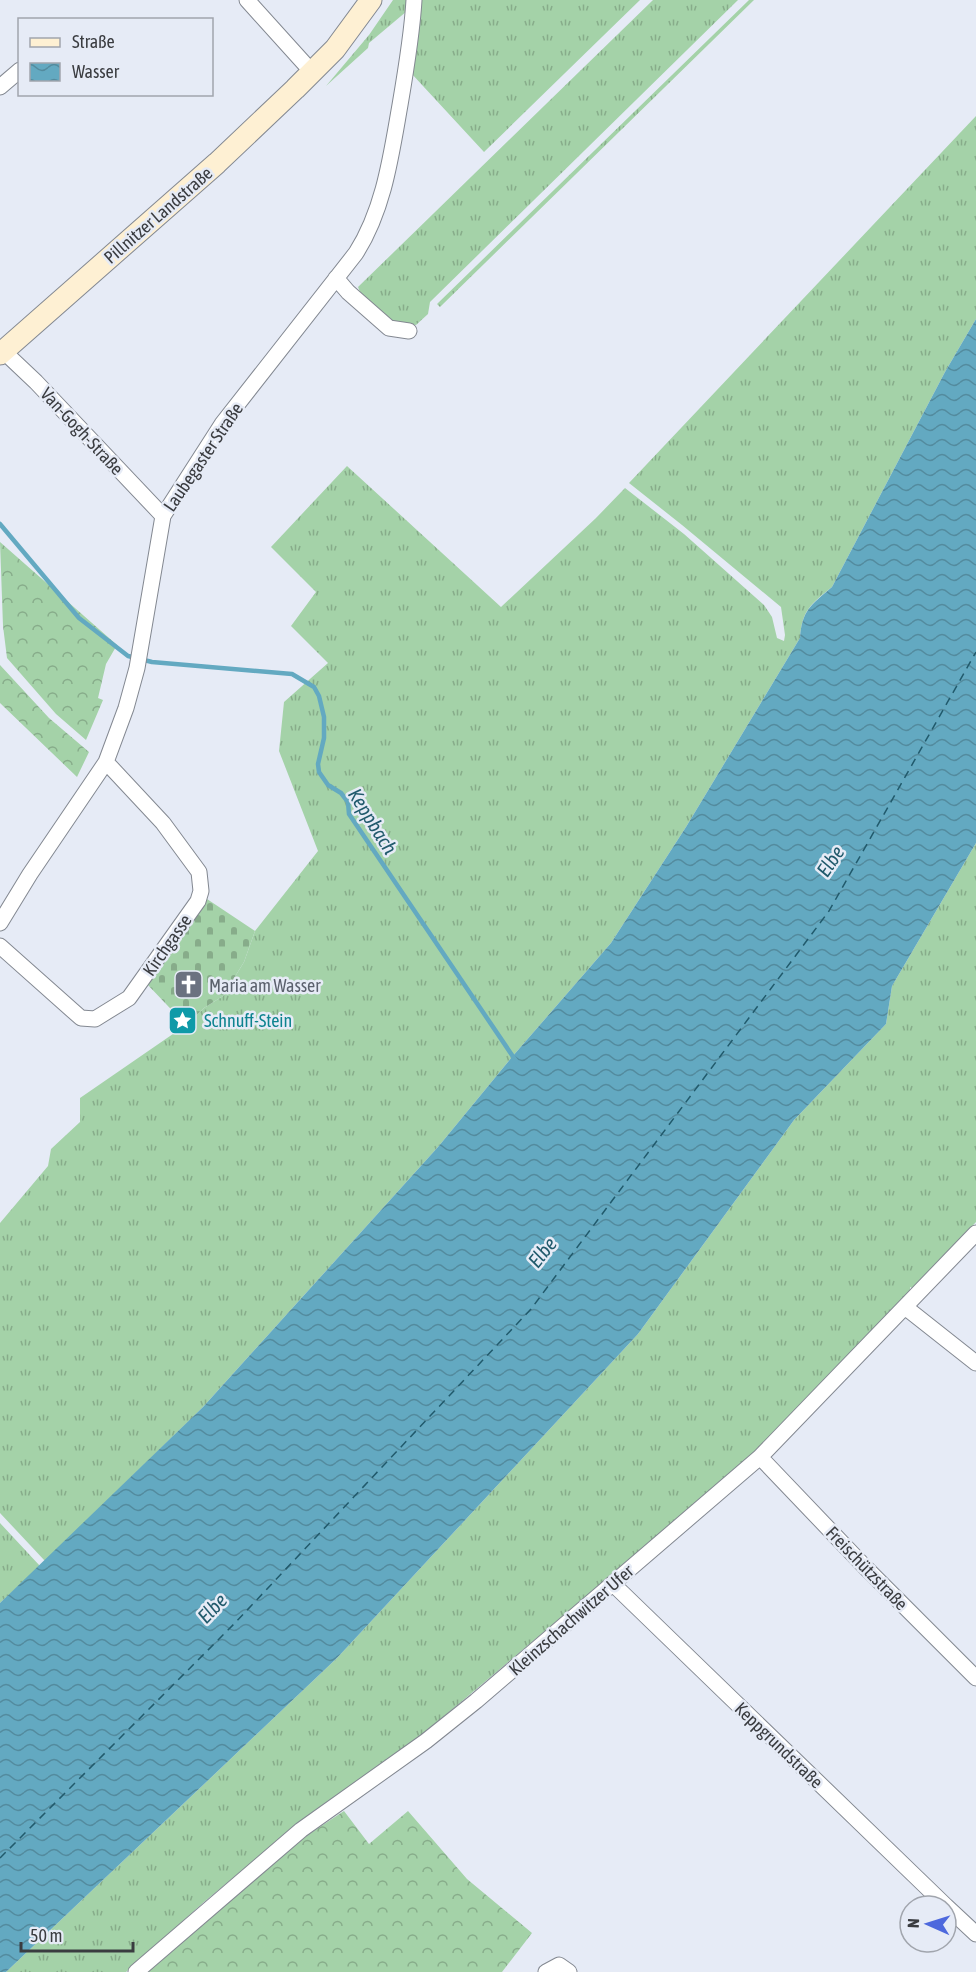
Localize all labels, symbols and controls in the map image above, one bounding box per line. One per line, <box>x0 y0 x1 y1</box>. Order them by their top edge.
legend <box>18 18 213 96</box>
text: Straße <box>72 31 115 52</box>
text: Wasser <box>72 61 120 82</box>
street label: Pillnitzer Landstraße <box>100 162 216 268</box>
street label: Van-Gogh-Straße <box>36 383 128 479</box>
street label: Laubegaster Straße <box>159 399 247 515</box>
water label: Keppbach <box>344 784 402 858</box>
water label: Elbe <box>811 841 849 881</box>
street label: Kirchgasse <box>138 910 196 980</box>
church icon: Maria am Wasser <box>172 969 204 1001</box>
place label: Maria am Wasser <box>209 975 321 996</box>
place icon: Schnuff-Stein <box>167 1004 199 1036</box>
place label: Schnuff-Stein <box>204 1010 292 1031</box>
water label: Elbe <box>523 1232 561 1272</box>
street label: Freischützstraße <box>822 1522 912 1614</box>
street label: Kleinzschachwitzer Ufer <box>505 1560 638 1680</box>
water label: Elbe <box>192 1588 232 1628</box>
street label: Keppgrundstraße <box>731 1698 827 1792</box>
north arrow <box>898 1894 958 1954</box>
scale bar <box>21 1915 134 1953</box>
text: N <box>904 1918 922 1928</box>
text: 50 m <box>30 1925 62 1946</box>

